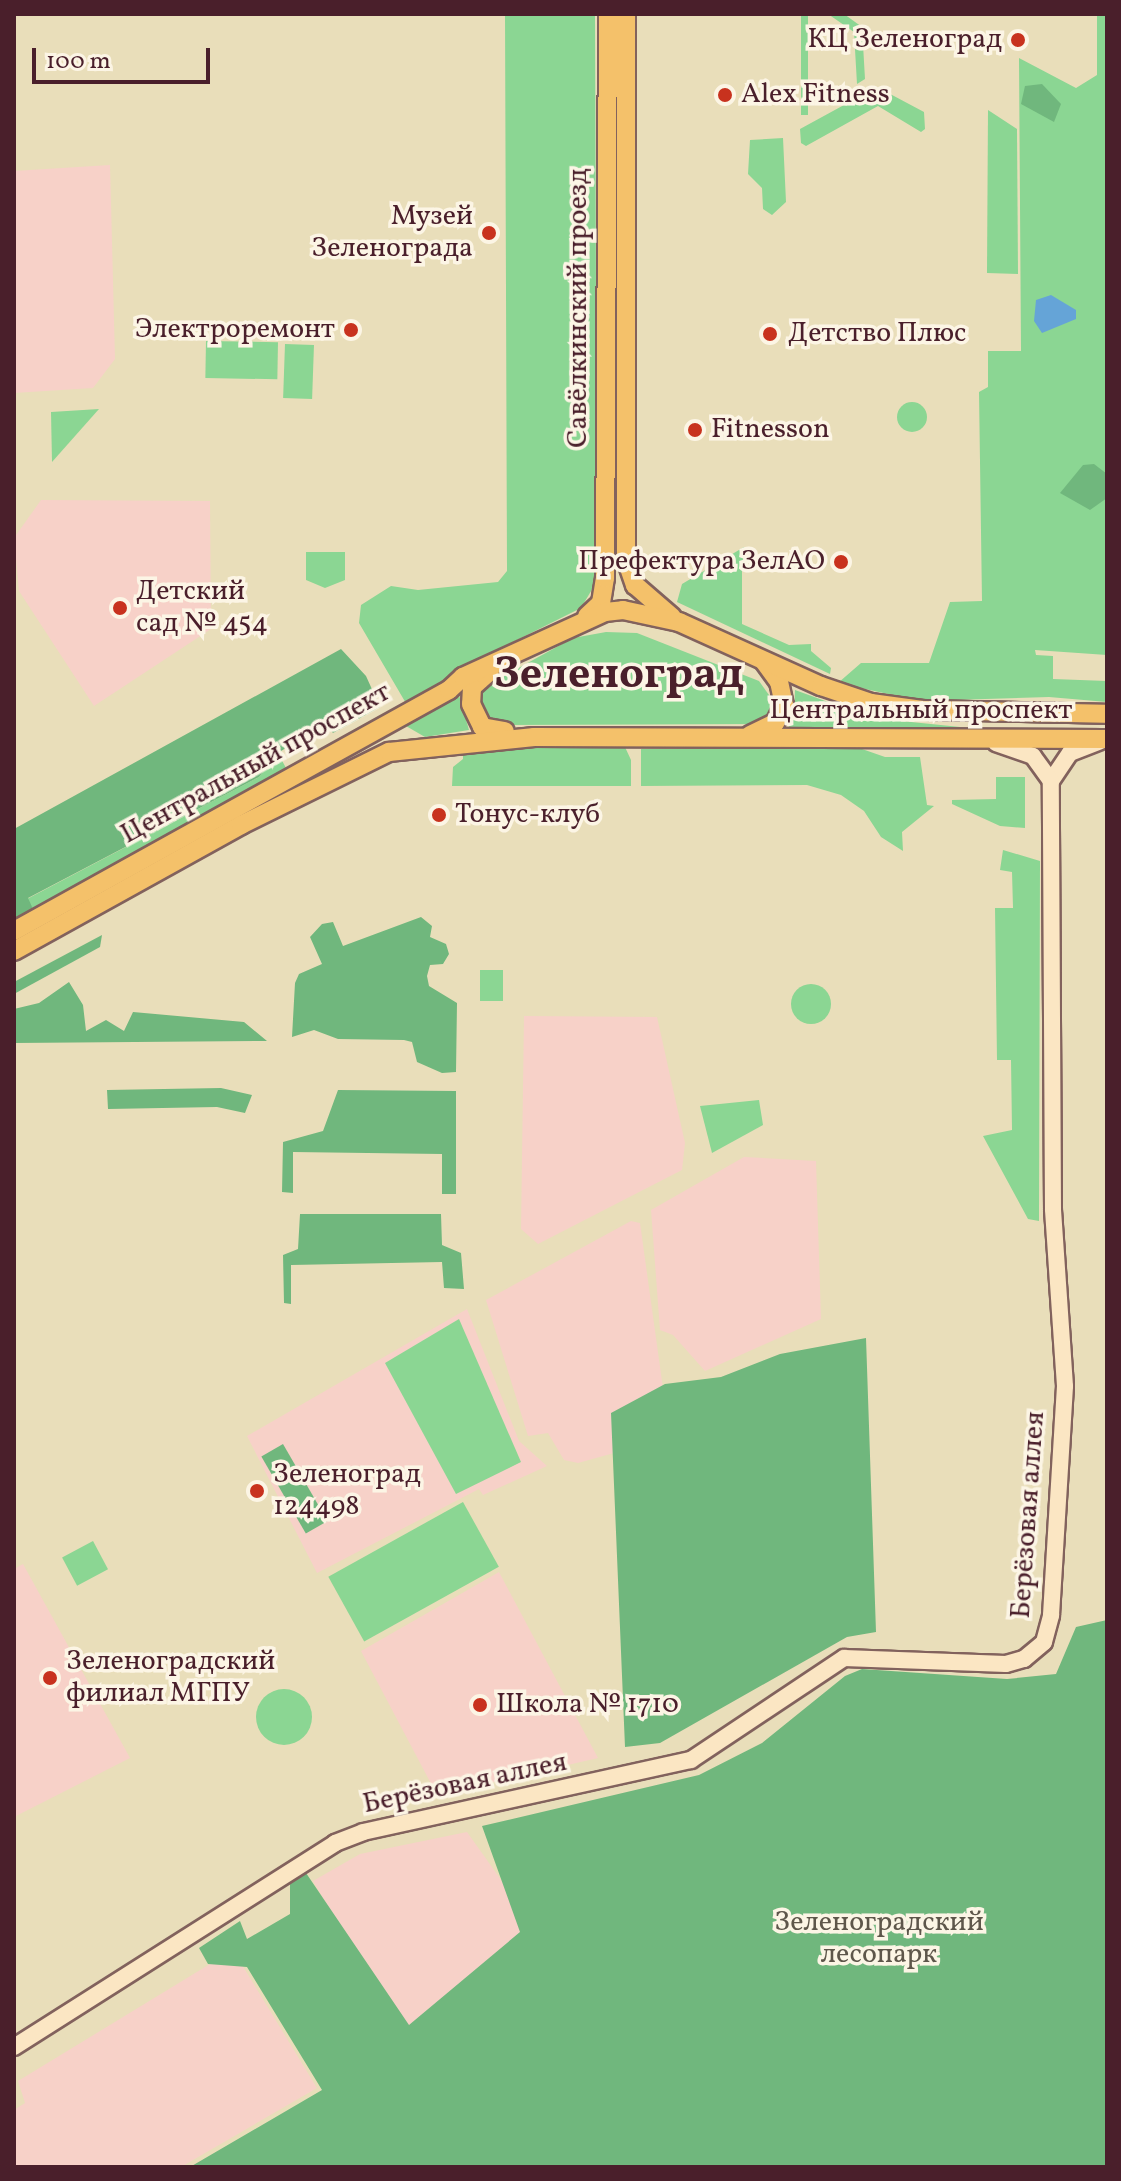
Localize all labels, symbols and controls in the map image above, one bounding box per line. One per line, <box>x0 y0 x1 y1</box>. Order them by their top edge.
place label: КЦ Зеленоград <box>808 23 1002 57</box>
marker: КЦ Зеленоград <box>1009 31 1027 49</box>
scale bar <box>36 32 214 82</box>
text: 100 m <box>46 45 111 79</box>
place label: Alex Fitness <box>741 78 890 112</box>
marker: Alex Fitness <box>716 86 734 104</box>
street label: Савёлкинский проезд <box>562 168 596 448</box>
place label: Музей Зеленограда <box>311 200 473 266</box>
marker: Музей Зеленограда <box>480 224 498 242</box>
place label: Электроремонт <box>135 313 335 347</box>
place label: Детство Плюс <box>788 317 967 351</box>
marker: Электроремонт <box>342 321 360 339</box>
marker: Детство Плюс <box>759 323 781 345</box>
place label: Fitnesson <box>711 413 830 447</box>
marker: Fitnesson <box>686 421 704 439</box>
place label: Префектура ЗелАО <box>578 545 825 579</box>
marker: Префектура ЗелАО <box>832 553 850 571</box>
place label: Детский сад № 454 <box>136 575 268 641</box>
marker: Детский сад № 454 <box>111 599 129 617</box>
district label: Зеленоград <box>494 650 744 702</box>
street label: Центральный проспект <box>115 676 397 852</box>
street label: Центральный проспект <box>770 694 1072 728</box>
place label: Тонус-клуб <box>455 798 600 832</box>
marker: Тонус-клуб <box>430 806 448 824</box>
street label: Берёзовая аллея <box>1005 1410 1053 1620</box>
place label: Зеленоград 124498 <box>273 1458 421 1524</box>
marker: Зеленоград 124498 <box>248 1482 266 1500</box>
place label: Зеленоградский филиал МГПУ <box>66 1645 275 1711</box>
marker: Зеленоградский филиал МГПУ <box>41 1669 59 1687</box>
place label: Школа № 1710 <box>496 1688 679 1722</box>
marker: Школа № 1710 <box>471 1696 489 1714</box>
street label: Берёзовая аллея <box>360 1746 570 1822</box>
park label: Зеленоградский лесопарк <box>774 1906 984 1972</box>

